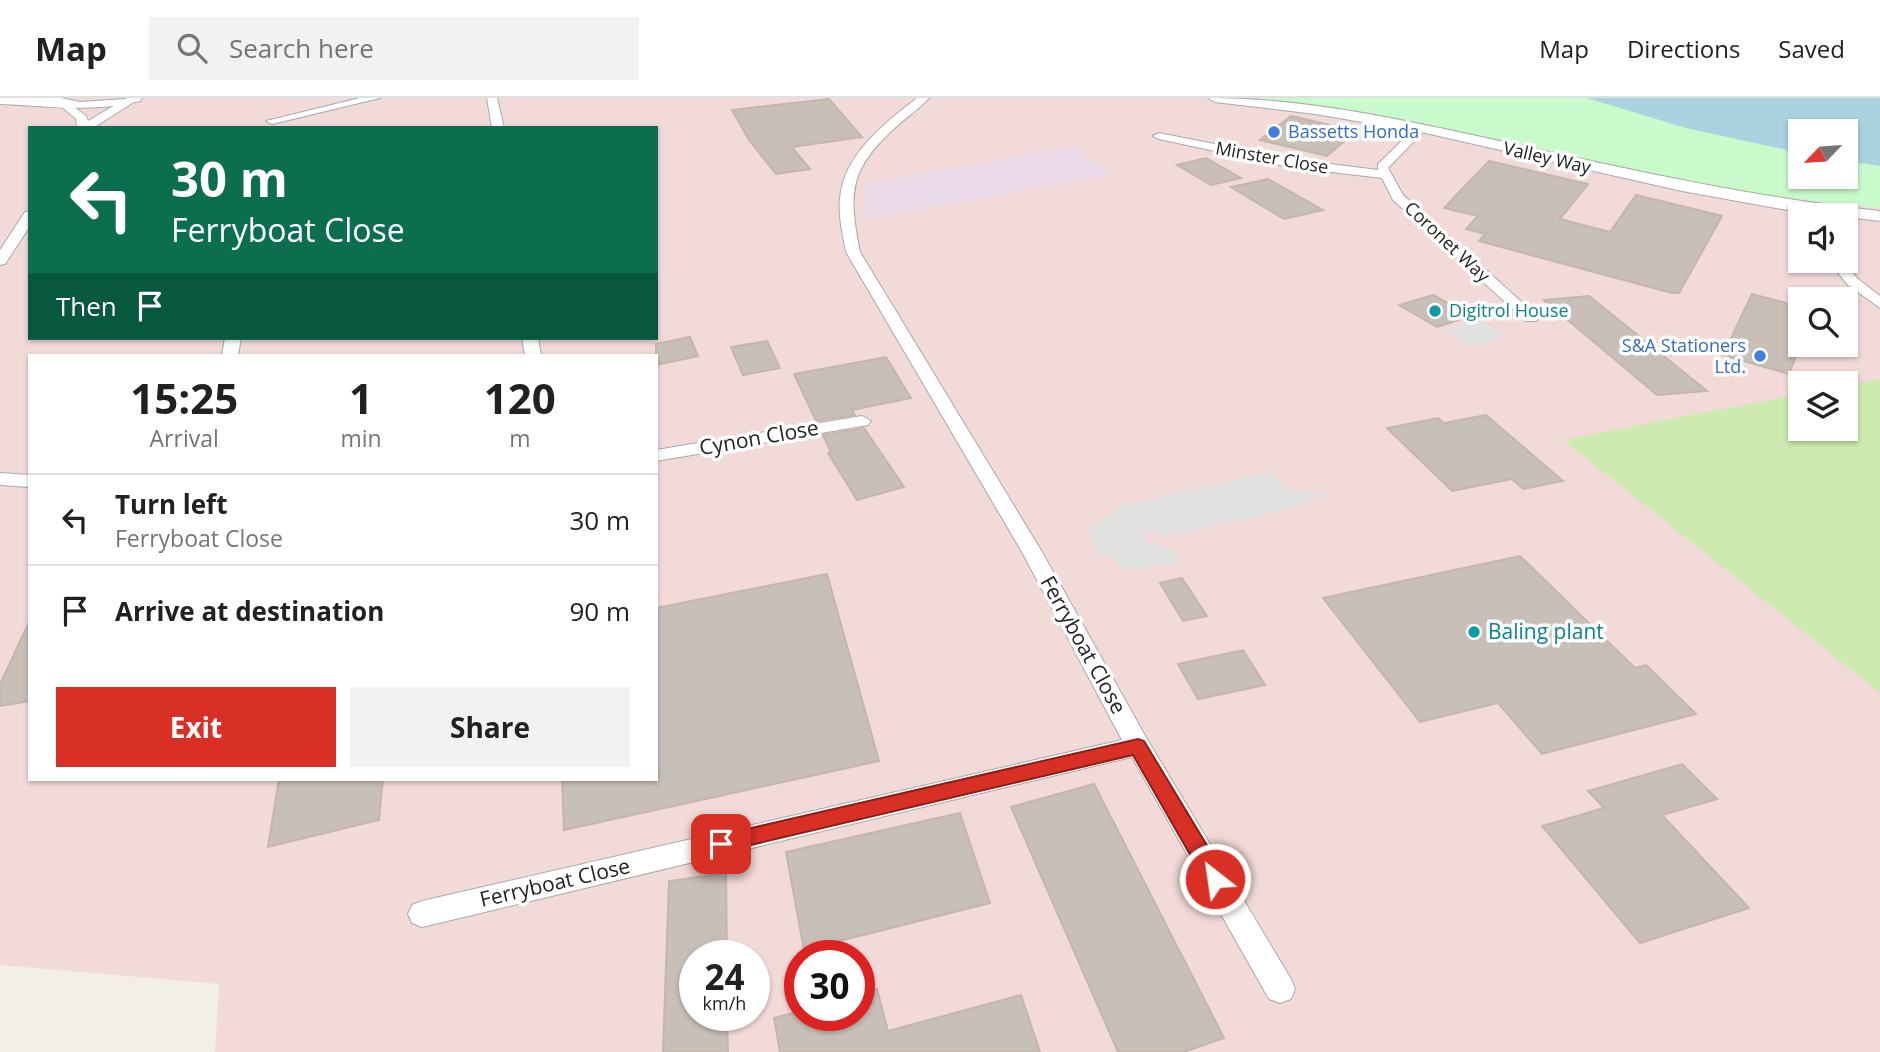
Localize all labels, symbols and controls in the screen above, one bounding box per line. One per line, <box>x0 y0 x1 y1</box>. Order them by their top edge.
search box <box>149 17 639 80</box>
text: Map <box>35 26 107 71</box>
icon: search <box>173 29 211 67</box>
text: Search here <box>229 30 374 66</box>
text: Map <box>1539 32 1589 65</box>
text: Directions <box>1627 32 1740 65</box>
text: Saved <box>1778 32 1845 65</box>
place label: Bassetts Honda <box>1288 119 1419 143</box>
north arrow <box>1788 119 1858 189</box>
map controls <box>1788 119 1858 441</box>
marker: Bassetts Honda <box>1266 124 1282 140</box>
street label: Minster Close <box>1214 135 1331 179</box>
street label: Valley Way <box>1501 135 1594 179</box>
text: 30 m <box>171 145 288 211</box>
icon: left <box>56 154 147 245</box>
street label: Coronet Way <box>1400 196 1496 288</box>
button: sound <box>1788 203 1858 273</box>
text: Ferryboat Close <box>171 208 405 251</box>
icon: arrive <box>131 287 169 325</box>
button: search <box>1788 287 1858 357</box>
text: Then <box>56 288 117 324</box>
place label: Digitrol House <box>1449 298 1569 322</box>
marker: Digitrol House <box>1427 303 1443 319</box>
place label: S&A Stationers Ltd. <box>1622 333 1746 378</box>
marker: S&A Stationers Ltd. <box>1752 348 1768 364</box>
text: 15:25 <box>130 369 238 426</box>
text: 1 <box>349 369 373 426</box>
text: 120 <box>484 369 556 426</box>
button: layers <box>1788 371 1858 441</box>
street label: Cynon Close <box>697 413 821 461</box>
text: Arrival <box>150 422 219 454</box>
text: min <box>340 422 382 454</box>
text: m <box>509 422 530 454</box>
text: Turn left <box>115 486 227 522</box>
icon: left <box>56 501 94 539</box>
text: 30 m <box>569 502 630 538</box>
text: Ferryboat Close <box>115 522 283 554</box>
street label: Ferryboat Close <box>1034 571 1133 718</box>
icon: arrive <box>56 592 94 630</box>
text: Arrive at destination <box>115 593 384 629</box>
text: 90 m <box>569 593 630 629</box>
place label: Baling plant <box>1488 617 1604 645</box>
marker: Baling plant <box>1466 624 1482 640</box>
button: Exit <box>56 687 336 767</box>
button: Share <box>350 687 630 767</box>
pin <box>691 814 751 874</box>
icon: arrive <box>702 825 740 863</box>
position arrow <box>1178 842 1252 916</box>
street label: Ferryboat Close <box>477 851 633 913</box>
speed limit sign: 30 <box>784 940 875 1031</box>
text: 24 <box>704 953 745 1000</box>
text: km/h <box>703 991 746 1015</box>

